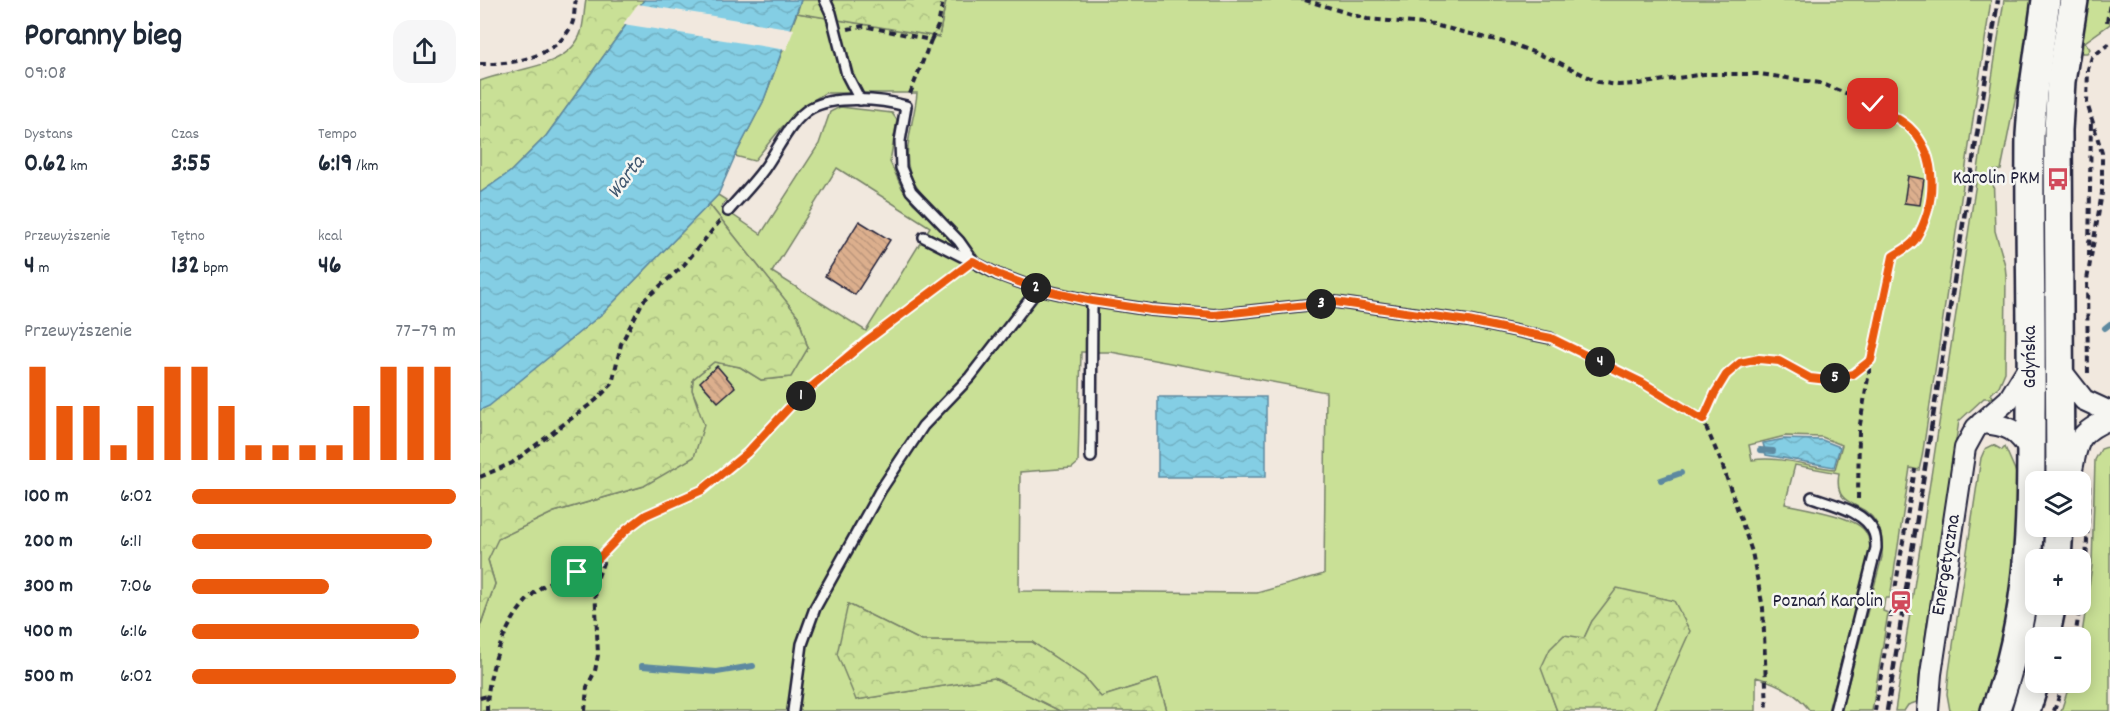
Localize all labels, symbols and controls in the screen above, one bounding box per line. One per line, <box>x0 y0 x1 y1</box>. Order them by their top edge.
text: Poranny bieg <box>24 14 182 61</box>
button: share <box>393 20 456 83</box>
text: 09:08 <box>24 60 66 88</box>
pin <box>1847 78 1898 129</box>
icon: check <box>1856 87 1889 120</box>
text: Dystans <box>24 123 73 146</box>
text: Czas <box>171 123 199 146</box>
text: Tempo <box>318 123 357 146</box>
text: 0.62 <box>24 146 67 183</box>
text: 3:55 <box>171 146 211 183</box>
text: 6:19 <box>318 146 353 183</box>
water label: Warta <box>601 149 654 206</box>
text: km <box>67 155 88 178</box>
text: /km <box>353 155 378 178</box>
place label: Karolin PKM <box>1953 165 2040 193</box>
bus stop icon: Karolin PKM <box>2045 166 2071 192</box>
text: Przewyższenie <box>24 225 110 248</box>
text: Tętno <box>171 225 205 248</box>
text: kcal <box>318 225 342 248</box>
text: 4 <box>24 248 35 285</box>
text: 132 <box>171 248 200 285</box>
text: 46 <box>318 248 342 285</box>
text: m <box>35 257 49 280</box>
text: bpm <box>200 257 229 280</box>
pin: 2 <box>1021 273 1051 303</box>
text: 2 <box>1033 276 1040 299</box>
pin: 3 <box>1306 289 1336 319</box>
text: 3 <box>1317 292 1325 315</box>
text: Przewyższenie <box>24 318 132 346</box>
text: 77–79 m <box>396 318 456 346</box>
street label: Gdyńska <box>2017 325 2045 388</box>
pin: 4 <box>1585 347 1615 377</box>
text: 4 <box>1597 350 1603 373</box>
pin: 5 <box>1820 363 1850 393</box>
text: 5 <box>1831 366 1839 389</box>
pin: 1 <box>786 381 816 411</box>
text: 1 <box>799 384 803 407</box>
map controls <box>2025 471 2091 693</box>
button: layers <box>2025 471 2091 537</box>
text: 100 m <box>24 483 69 511</box>
text: 6:02 <box>120 483 153 511</box>
street label: Energetyczna <box>1925 512 1969 617</box>
text: 200 m <box>24 528 73 556</box>
text: 6:11 <box>120 528 142 556</box>
pin <box>551 546 602 597</box>
button: + <box>2025 549 2091 615</box>
icon: arrive <box>560 555 593 588</box>
text: 300 m <box>24 573 73 601</box>
text: 7:06 <box>120 573 152 601</box>
place label: Poznań Karolin <box>1772 588 1883 616</box>
station icon: Poznań Karolin <box>1888 589 1914 615</box>
text: 400 m <box>24 618 72 646</box>
text: 6:16 <box>120 618 147 646</box>
button: − <box>2025 627 2091 693</box>
text: 500 m <box>24 663 73 691</box>
text: 6:02 <box>120 663 153 691</box>

